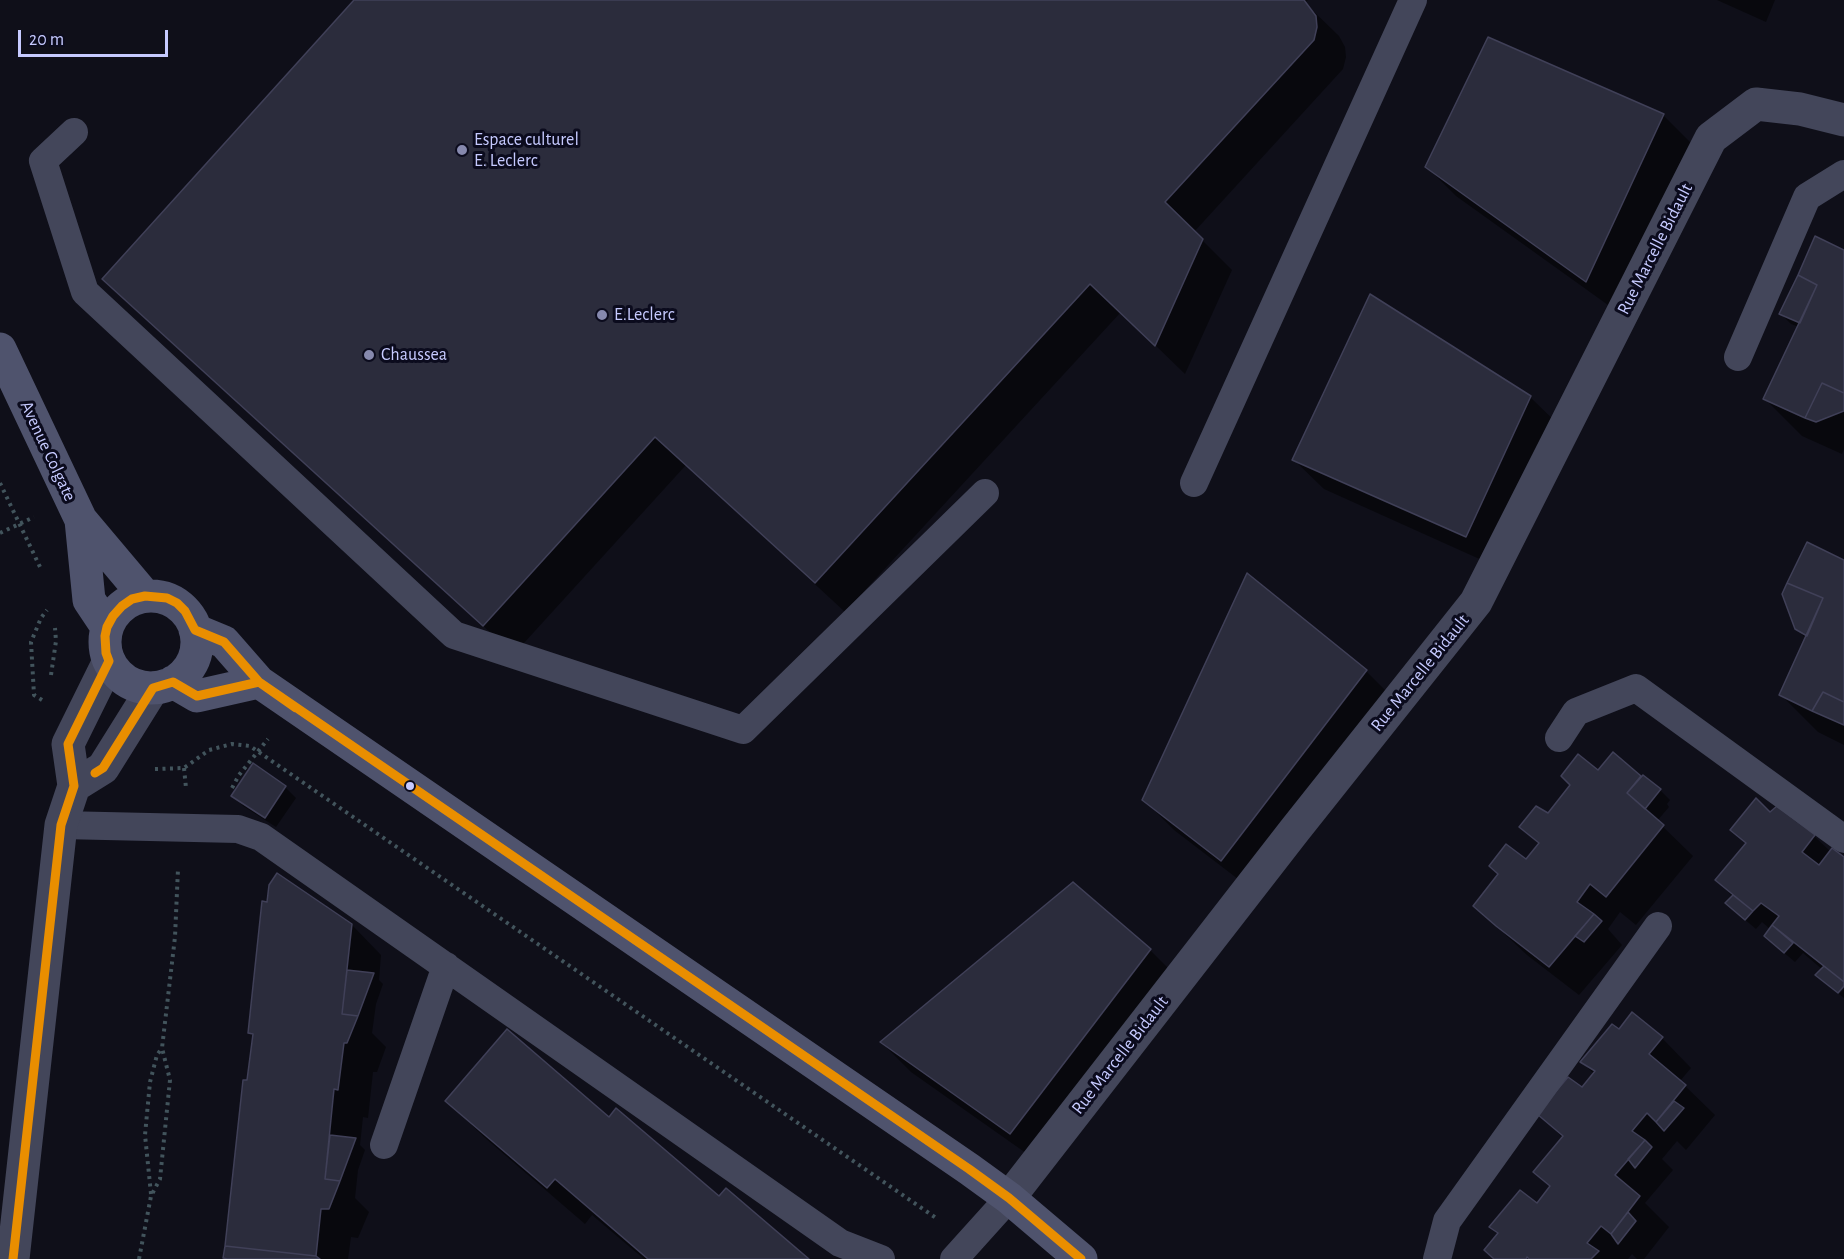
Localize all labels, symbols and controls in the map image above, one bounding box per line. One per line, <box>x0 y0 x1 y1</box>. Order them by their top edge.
scale bar <box>21 18 171 56</box>
text: 20 m <box>29 31 64 49</box>
place label: Espace culturel E. Leclerc <box>474 129 579 172</box>
marker: Espace culturel E. Leclerc <box>455 143 469 157</box>
street label: Rue Marcelle Bidault <box>1613 180 1697 318</box>
place label: E.Leclerc <box>614 304 675 326</box>
marker: E.Leclerc <box>595 308 609 322</box>
place label: Chaussea <box>381 344 447 366</box>
marker: Chaussea <box>362 348 376 362</box>
street label: Avenue Colgate <box>15 397 81 505</box>
street label: Rue Marcelle Bidault <box>1366 610 1474 736</box>
unlabelled marker <box>404 780 416 792</box>
street label: Rue Marcelle Bidault <box>1067 991 1173 1119</box>

